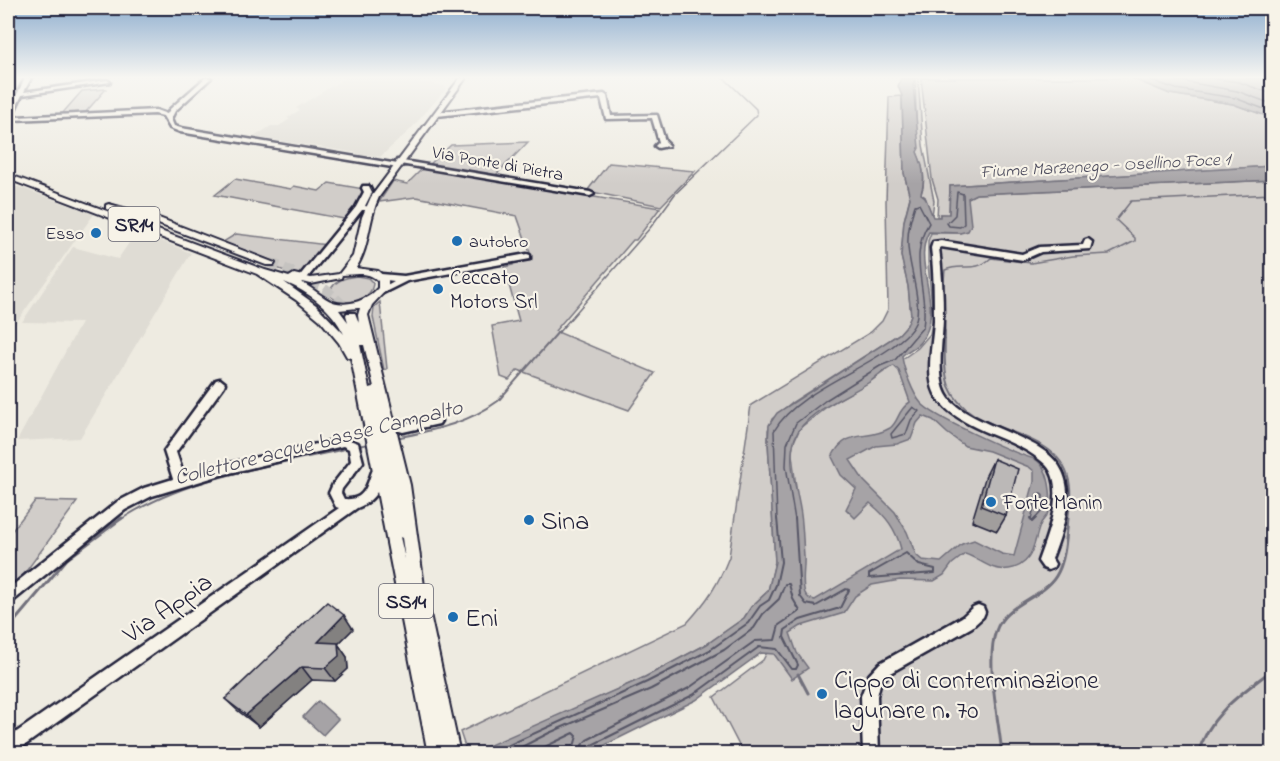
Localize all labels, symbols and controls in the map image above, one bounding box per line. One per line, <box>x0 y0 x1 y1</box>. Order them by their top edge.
street label: Via Ponte di Pietra <box>429 140 565 189</box>
water label: Fiume Marzenego - Osellino Foce 1 <box>979 147 1233 187</box>
road number: SR14 <box>108 207 160 241</box>
place label: Esso <box>45 222 84 248</box>
marker: Esso <box>89 226 103 240</box>
place label: autobro <box>469 230 528 256</box>
marker: autobro <box>450 234 464 248</box>
place label: Ceccato Motors Srl <box>450 264 538 318</box>
marker: Ceccato Motors Srl <box>431 282 445 296</box>
water label: Collettore acque basse Campalto <box>171 392 468 495</box>
place label: Forte Manin <box>1002 489 1102 519</box>
marker: Forte Manin <box>984 495 998 509</box>
place label: Sina <box>541 504 589 542</box>
marker: Sina <box>522 513 536 527</box>
street label: Via Appia <box>115 565 221 655</box>
road number: SS14 <box>379 584 433 618</box>
place label: Eni <box>465 601 498 639</box>
marker: Eni <box>446 610 460 624</box>
place label: Cippo di conterminazione lagunare n. 70 <box>834 663 1099 731</box>
marker: Cippo di conterminazione lagunare n. 70 <box>815 687 829 701</box>

